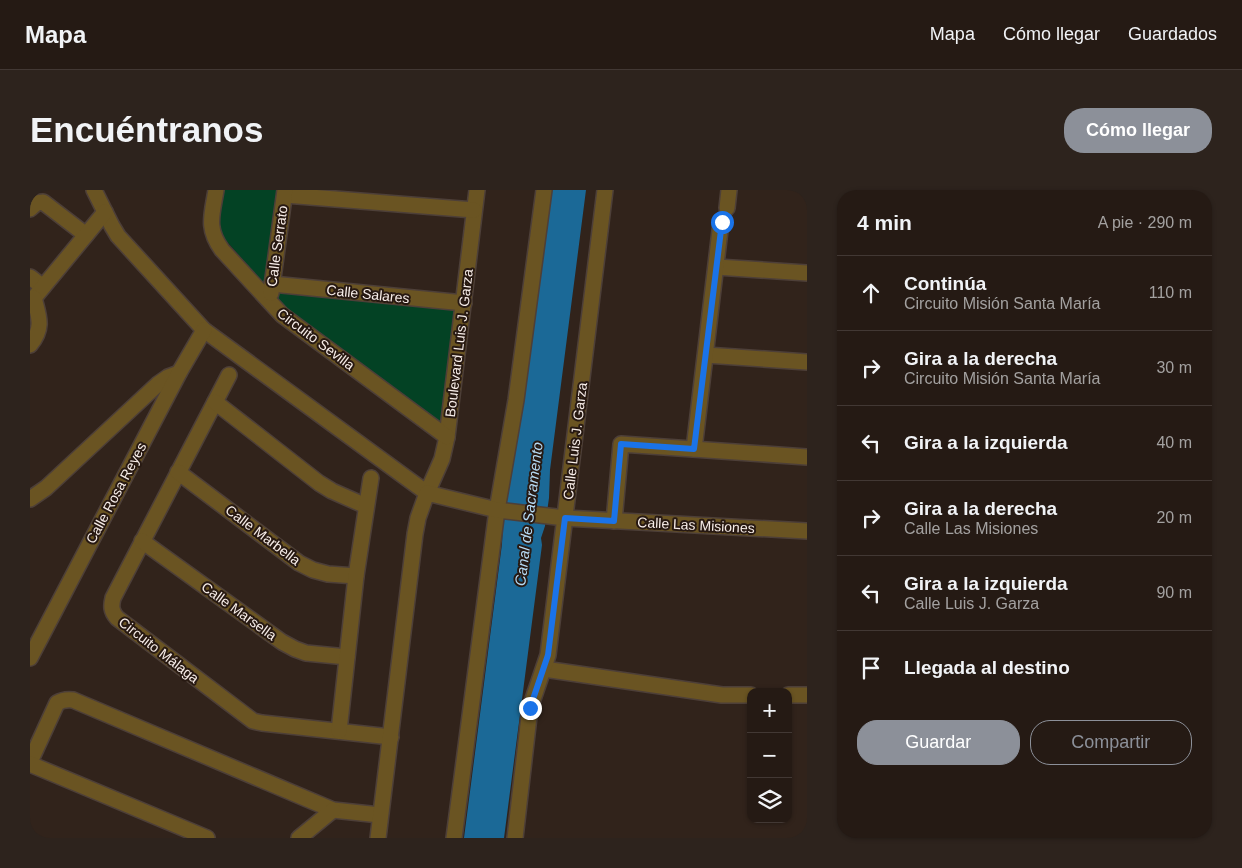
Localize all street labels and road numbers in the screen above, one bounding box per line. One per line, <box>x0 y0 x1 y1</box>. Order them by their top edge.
street label: Calle Serrato <box>263 204 291 288</box>
street label: Boulevard Luis J. Garza <box>442 268 476 418</box>
street label: Calle Salares <box>326 282 410 306</box>
street label: Circuito Sevilla <box>274 305 358 373</box>
street label: Calle Luis J. Garza <box>560 381 590 501</box>
street label: Calle Rosa Reyes <box>83 440 149 546</box>
street label: Calle Marbella <box>222 502 304 568</box>
street label: Calle Las Misiones <box>637 514 755 536</box>
street label: Calle Marsella <box>198 578 280 644</box>
street label: Circuito Málaga <box>116 614 202 686</box>

